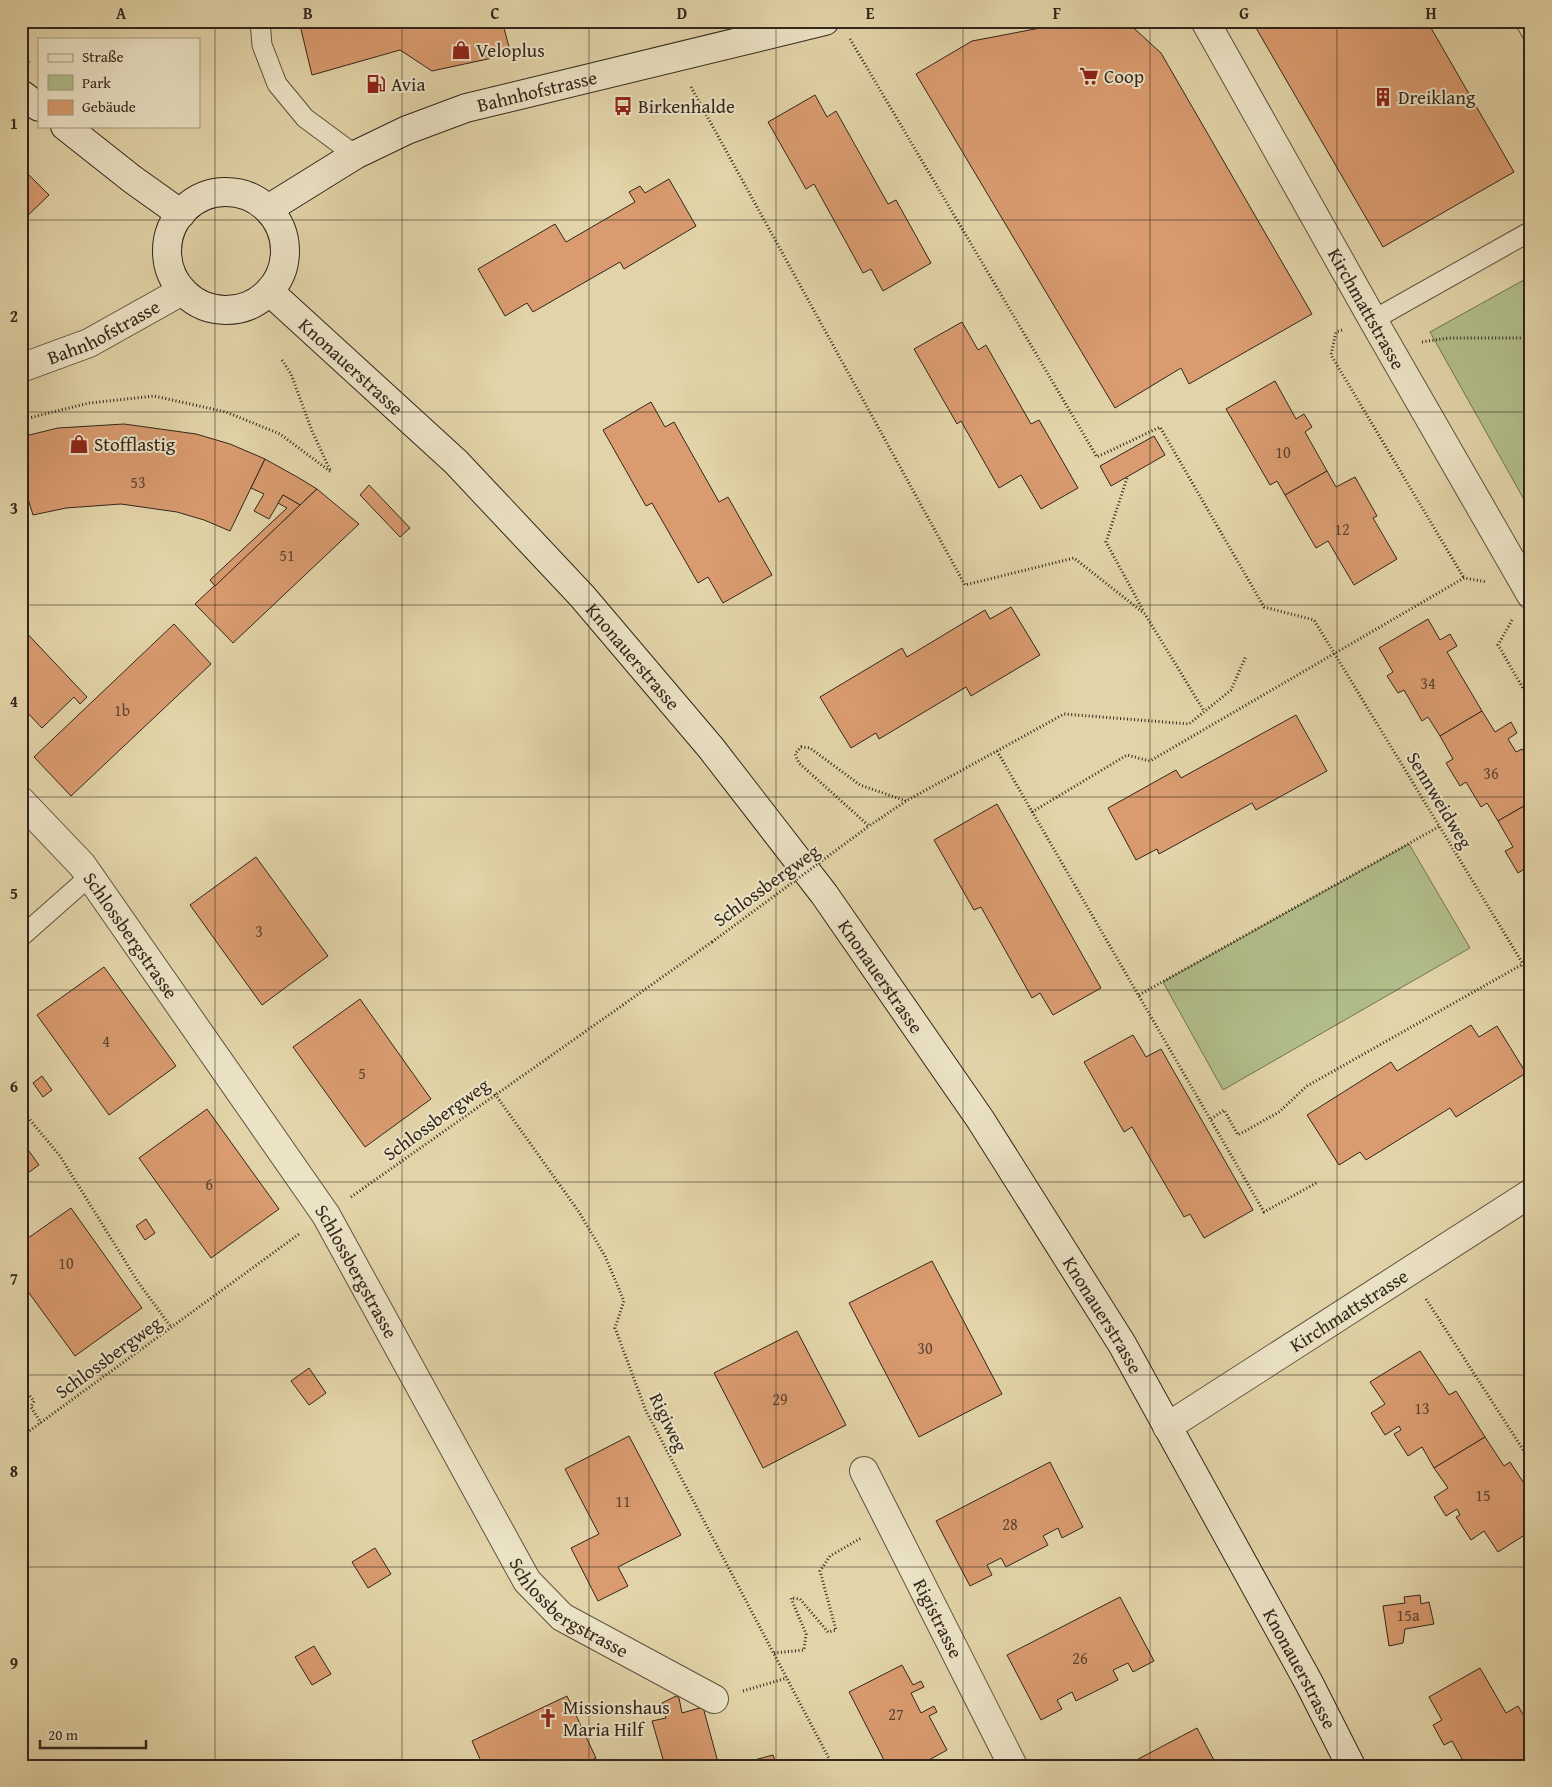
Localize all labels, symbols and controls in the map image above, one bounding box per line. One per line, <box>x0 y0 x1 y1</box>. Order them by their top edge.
text: A <box>116 1 127 25</box>
text: B <box>303 1 313 25</box>
text: C <box>490 1 500 25</box>
text: D <box>677 1 687 25</box>
text: E <box>866 1 875 25</box>
text: F <box>1053 1 1061 25</box>
text: G <box>1239 1 1249 25</box>
text: H <box>1425 1 1437 25</box>
place label: Veloplus <box>476 36 545 64</box>
legend <box>38 38 200 128</box>
shop icon: Veloplus <box>450 39 472 61</box>
text: Straße <box>82 46 124 67</box>
place label: Coop <box>1104 62 1144 90</box>
street label: Bahnhofstrasse <box>474 63 600 119</box>
supermarket icon: Coop <box>1078 65 1100 87</box>
place label: Avia <box>391 70 425 98</box>
text: Park <box>82 72 111 93</box>
fuel station icon: Avia <box>365 73 387 95</box>
place label: Dreiklang <box>1398 83 1476 111</box>
building icon: Dreiklang <box>1372 86 1394 108</box>
place label: Birkenhalde <box>638 92 735 120</box>
bus stop icon: Birkenhalde <box>612 95 634 117</box>
text: Gebäude <box>82 96 136 117</box>
text: 1 <box>10 111 18 135</box>
street label: Kirchmattstrasse <box>1321 243 1413 375</box>
street label: Bahnhofstrasse <box>43 292 165 371</box>
text: 2 <box>10 304 18 328</box>
street label: Knonauerstrasse <box>293 311 410 422</box>
place label: Stofflastig <box>94 430 176 458</box>
shop icon: Stofflastig <box>68 433 90 455</box>
house number: 10 <box>1275 440 1291 464</box>
house number: 53 <box>130 470 146 494</box>
text: 3 <box>10 496 18 520</box>
house number: 12 <box>1334 517 1350 541</box>
house number: 51 <box>279 543 295 567</box>
street label: Knonauerstrasse <box>579 596 687 716</box>
house number: 34 <box>1420 671 1436 695</box>
text: 4 <box>10 689 18 713</box>
house number: 1b <box>114 698 130 722</box>
street label: Sennweidweg <box>1400 746 1480 854</box>
house number: 36 <box>1483 761 1499 785</box>
street label: Schlossbergweg <box>707 836 826 933</box>
street label: Schlossbergstrasse <box>77 866 185 1004</box>
text: 5 <box>10 881 18 905</box>
street label: Knonauerstrasse <box>832 914 931 1039</box>
house number: 3 <box>255 919 263 943</box>
house number: 4 <box>102 1029 110 1053</box>
house number: 5 <box>358 1061 366 1085</box>
street label: Schlossbergweg <box>377 1070 496 1167</box>
text: 6 <box>10 1074 18 1098</box>
house number: 6 <box>205 1172 213 1196</box>
street label: Schlossbergstrasse <box>308 1198 405 1343</box>
house number: 10 <box>58 1251 74 1275</box>
street label: Knonauerstrasse <box>1056 1251 1150 1379</box>
street label: Kirchmattstrasse <box>1284 1262 1413 1359</box>
text: 7 <box>10 1266 18 1290</box>
street label: Schlossbergweg <box>49 1308 168 1405</box>
house number: 30 <box>917 1336 933 1360</box>
house number: 29 <box>772 1387 788 1411</box>
street label: Rigiweg <box>643 1388 696 1457</box>
house number: 13 <box>1414 1396 1430 1420</box>
text: 8 <box>10 1459 18 1483</box>
house number: 15 <box>1475 1483 1491 1507</box>
house number: 11 <box>615 1489 631 1513</box>
house number: 28 <box>1002 1512 1018 1536</box>
street label: Schlossbergstrasse <box>503 1552 634 1664</box>
street label: Rigistrasse <box>906 1574 970 1663</box>
street label: Knonauerstrasse <box>1256 1603 1344 1734</box>
house number: 15a <box>1397 1603 1420 1627</box>
house number: 26 <box>1072 1646 1088 1670</box>
text: 9 <box>10 1651 18 1675</box>
place label: Missionshaus Maria Hilf <box>563 1693 670 1743</box>
house number: 27 <box>888 1702 904 1726</box>
church icon: Missionshaus Maria Hilf <box>537 1707 559 1729</box>
scale bar <box>40 1717 146 1749</box>
text: 20 m <box>48 1724 79 1745</box>

